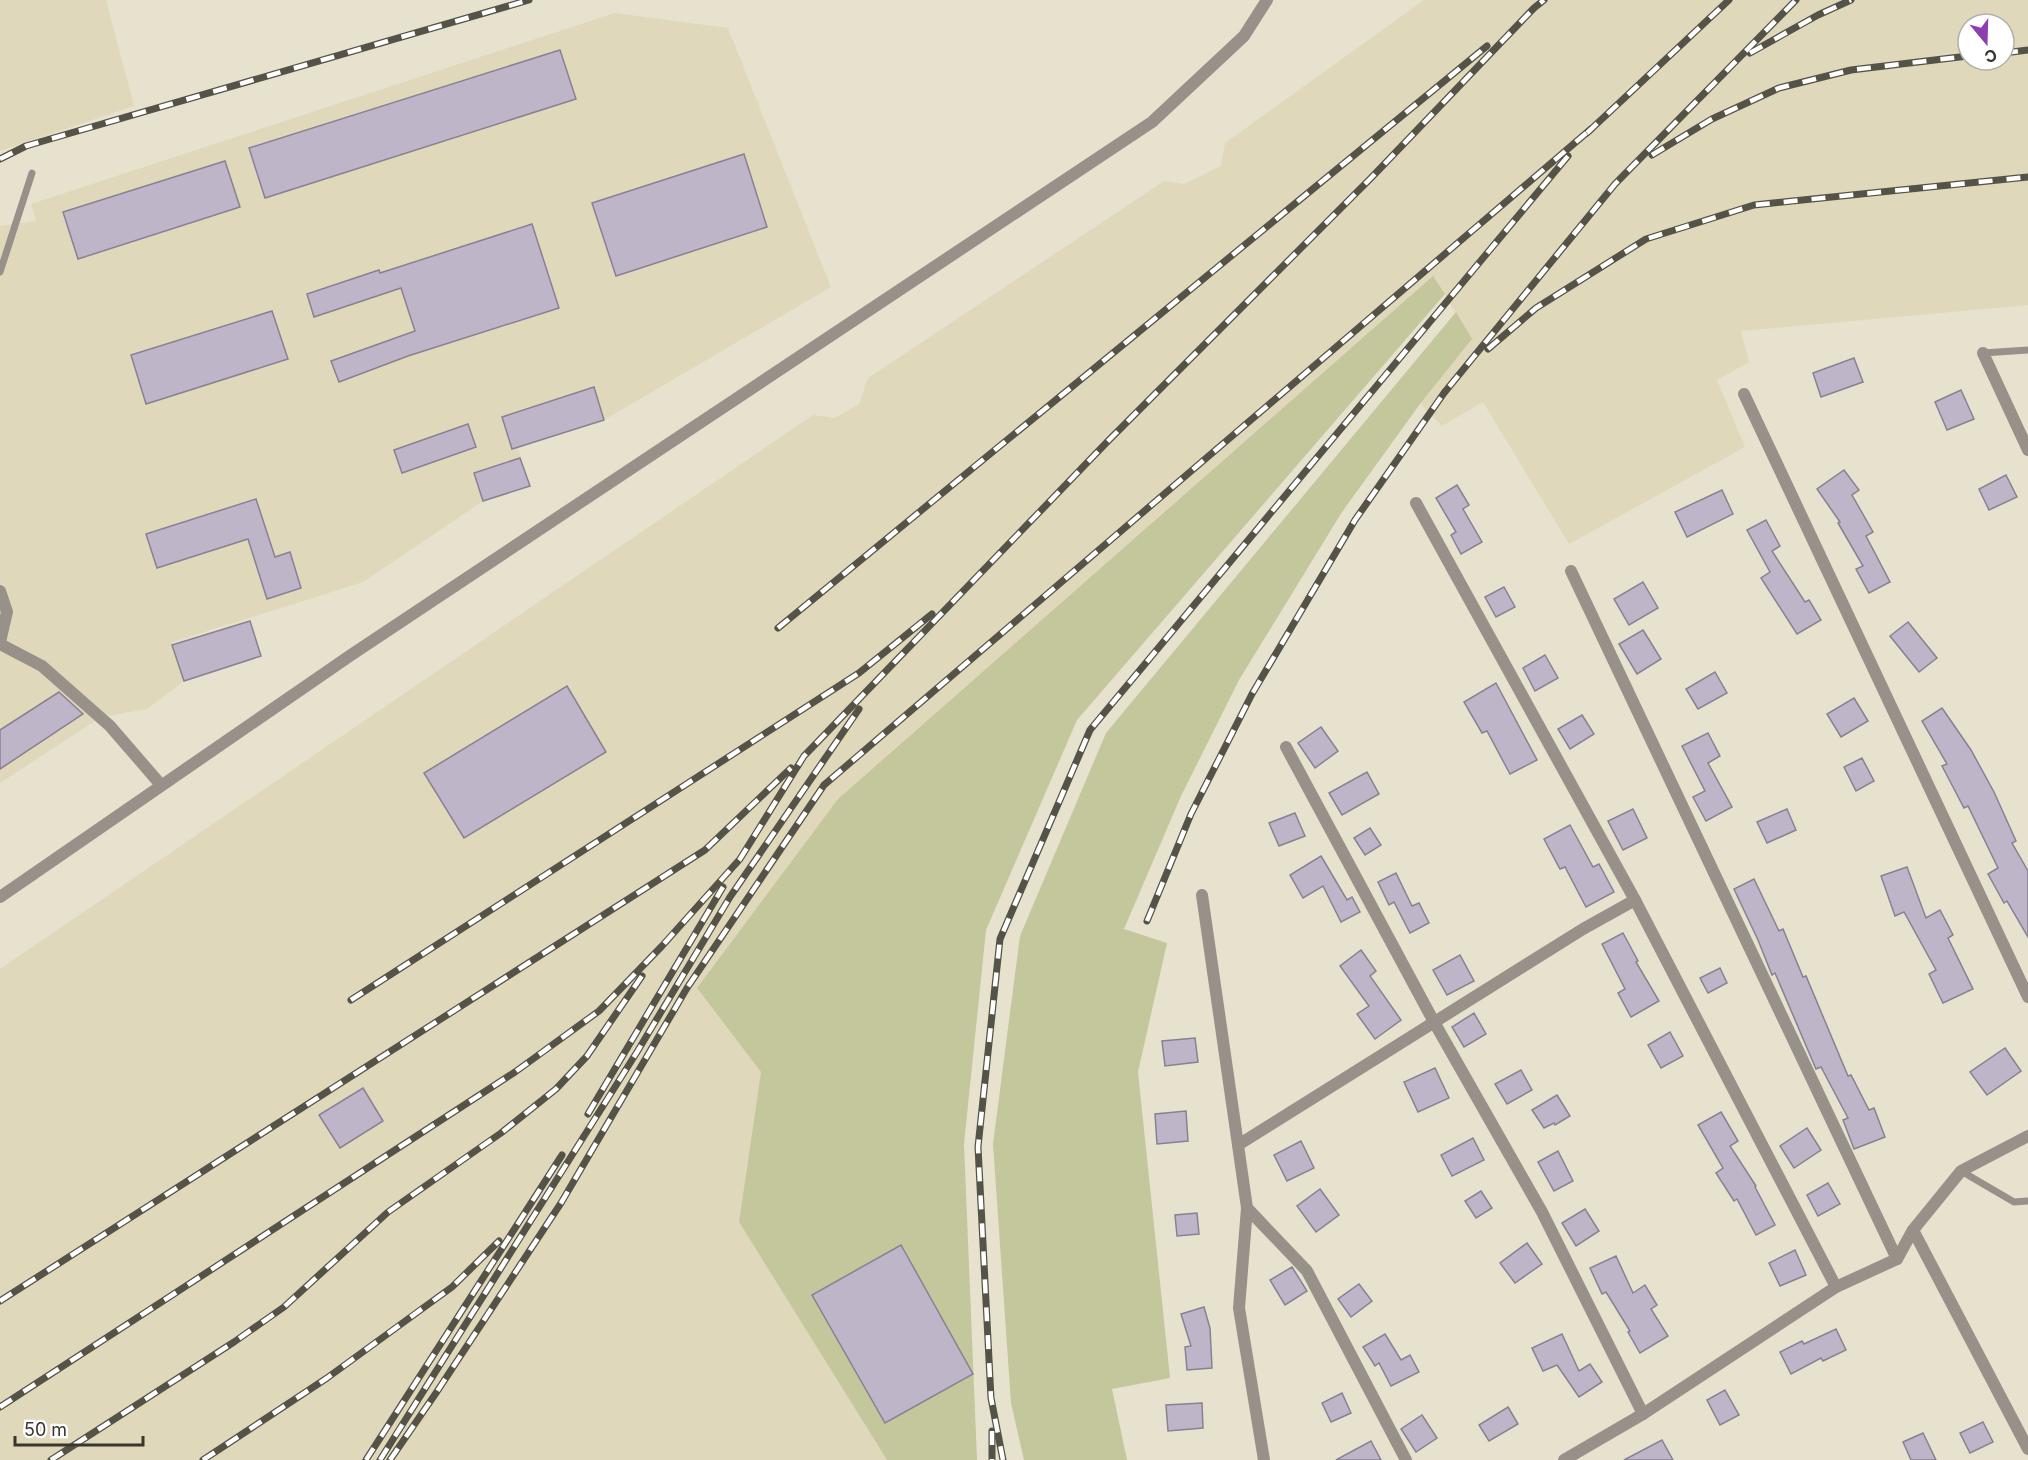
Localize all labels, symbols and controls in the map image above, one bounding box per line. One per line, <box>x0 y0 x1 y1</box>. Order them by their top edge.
north arrow <box>1956 12 2016 72</box>
text: С <box>1982 45 2000 68</box>
scale bar <box>15 1409 142 1447</box>
text: 50 m <box>24 1419 67 1440</box>

